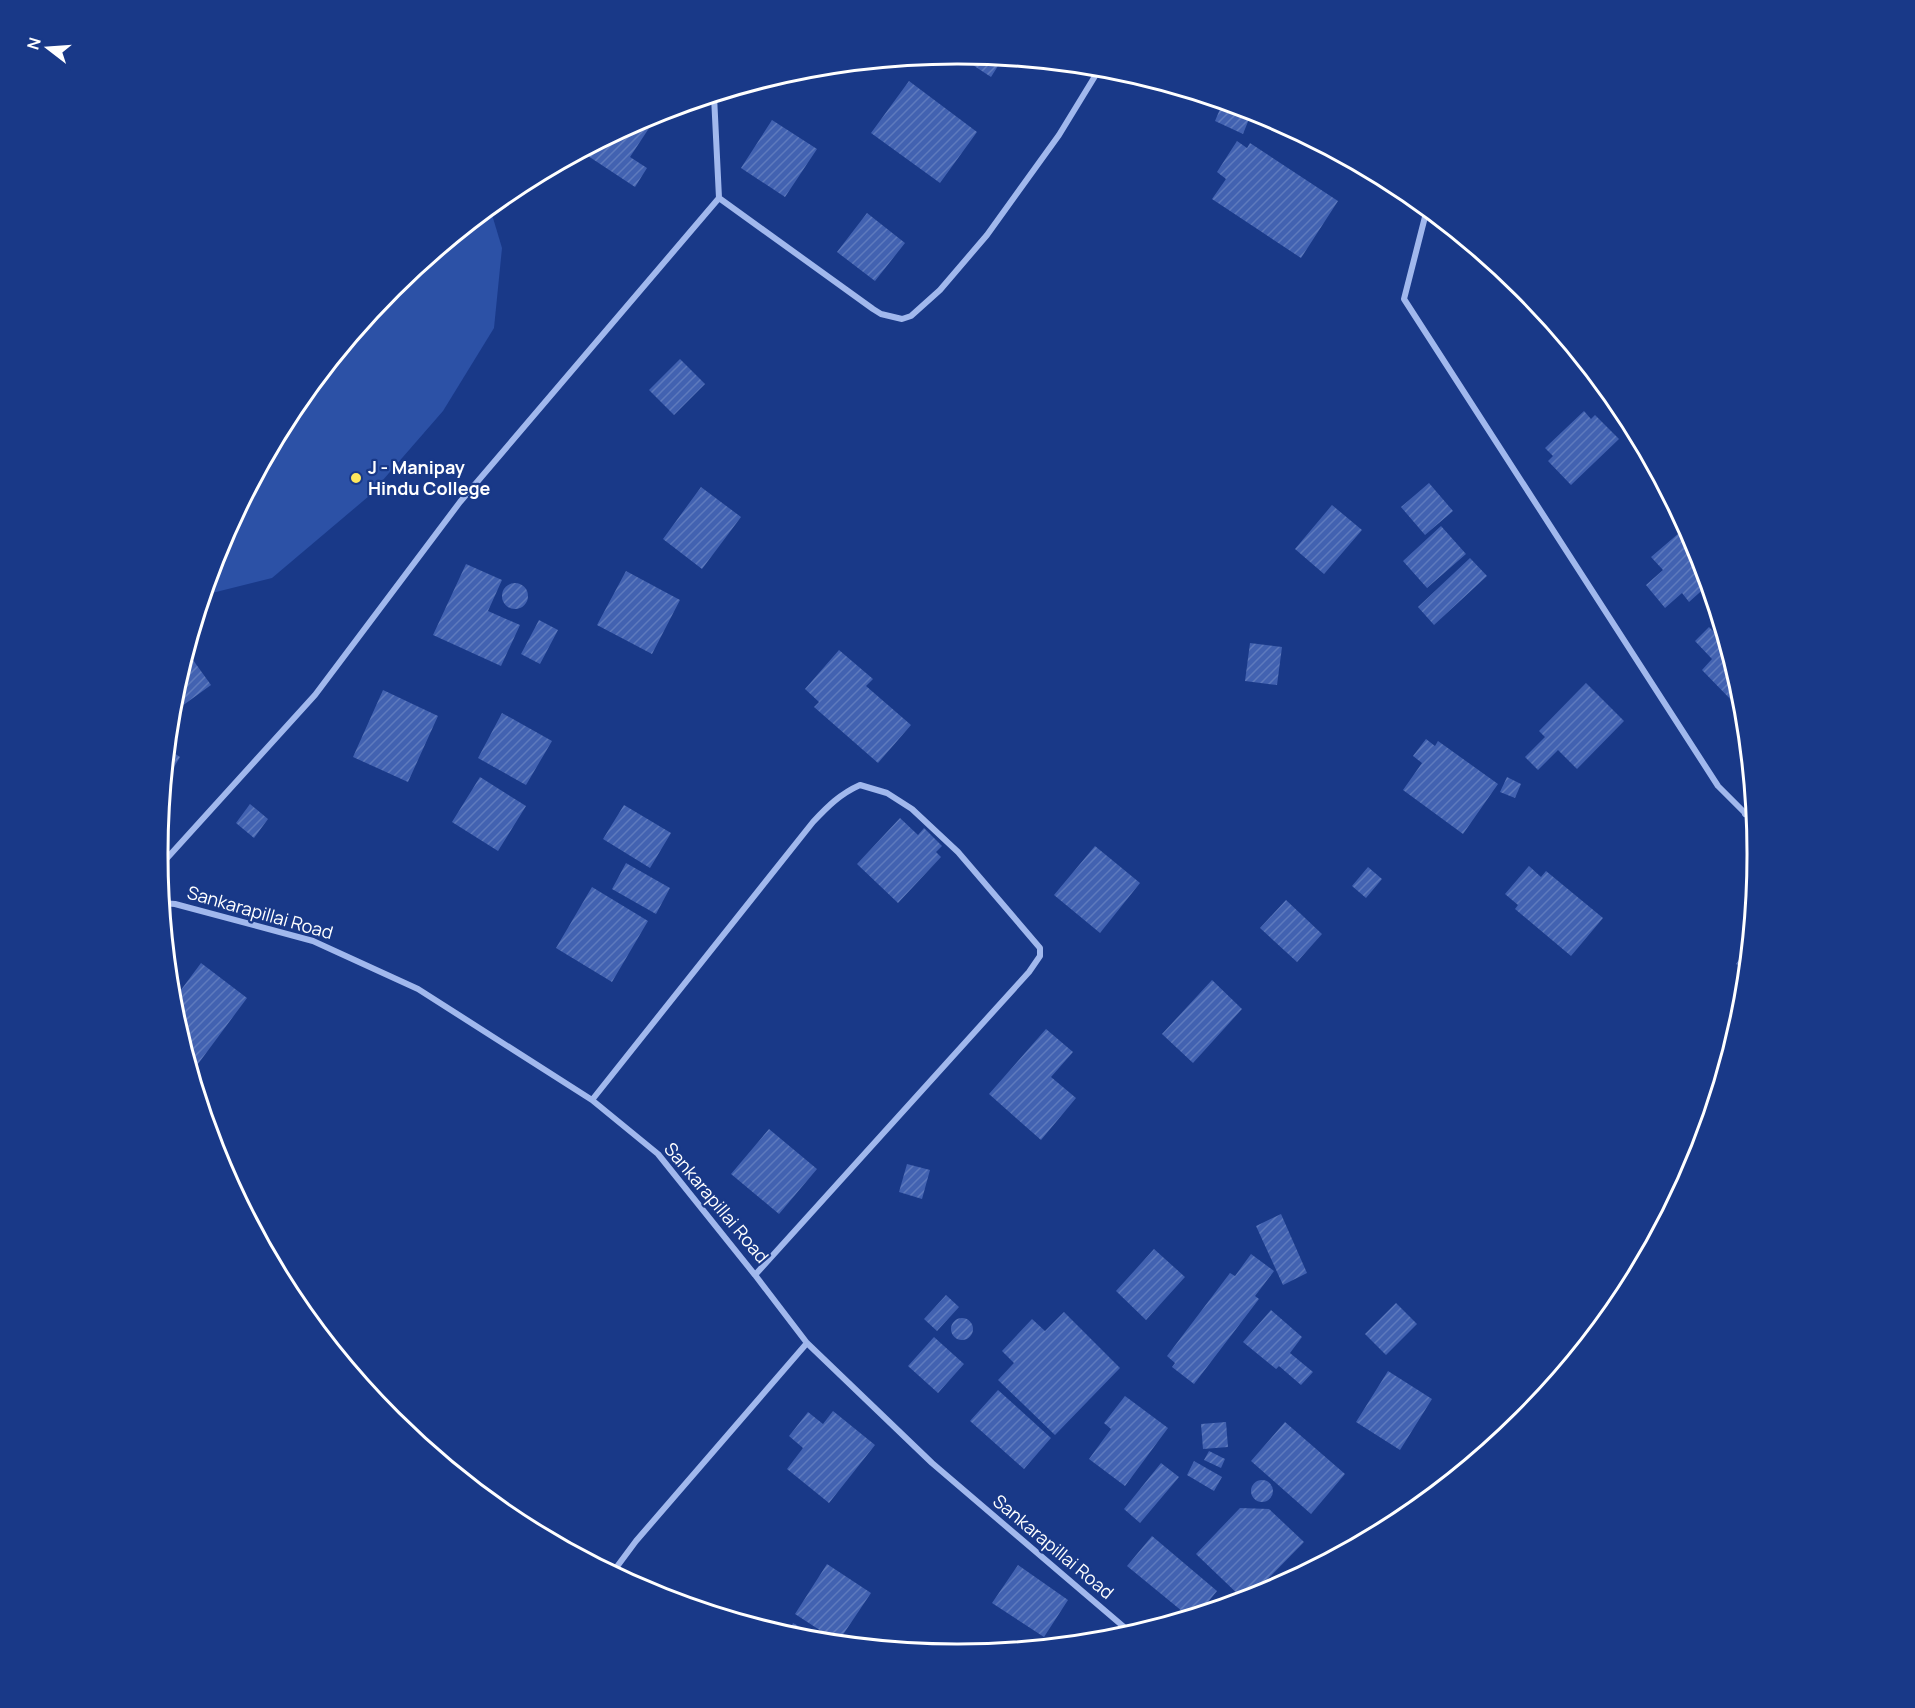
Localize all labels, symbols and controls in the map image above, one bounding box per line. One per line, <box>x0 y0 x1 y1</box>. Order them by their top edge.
north arrow <box>18 18 78 78</box>
text: N <box>21 35 46 52</box>
place label: J - Manipay Hindu College <box>368 455 491 500</box>
marker: J - Manipay Hindu College <box>349 471 363 485</box>
street label: Sankarapillai Road <box>185 880 336 944</box>
street label: Sankarapillai Road <box>659 1137 774 1268</box>
street label: Sankarapillai Road <box>988 1489 1119 1604</box>

